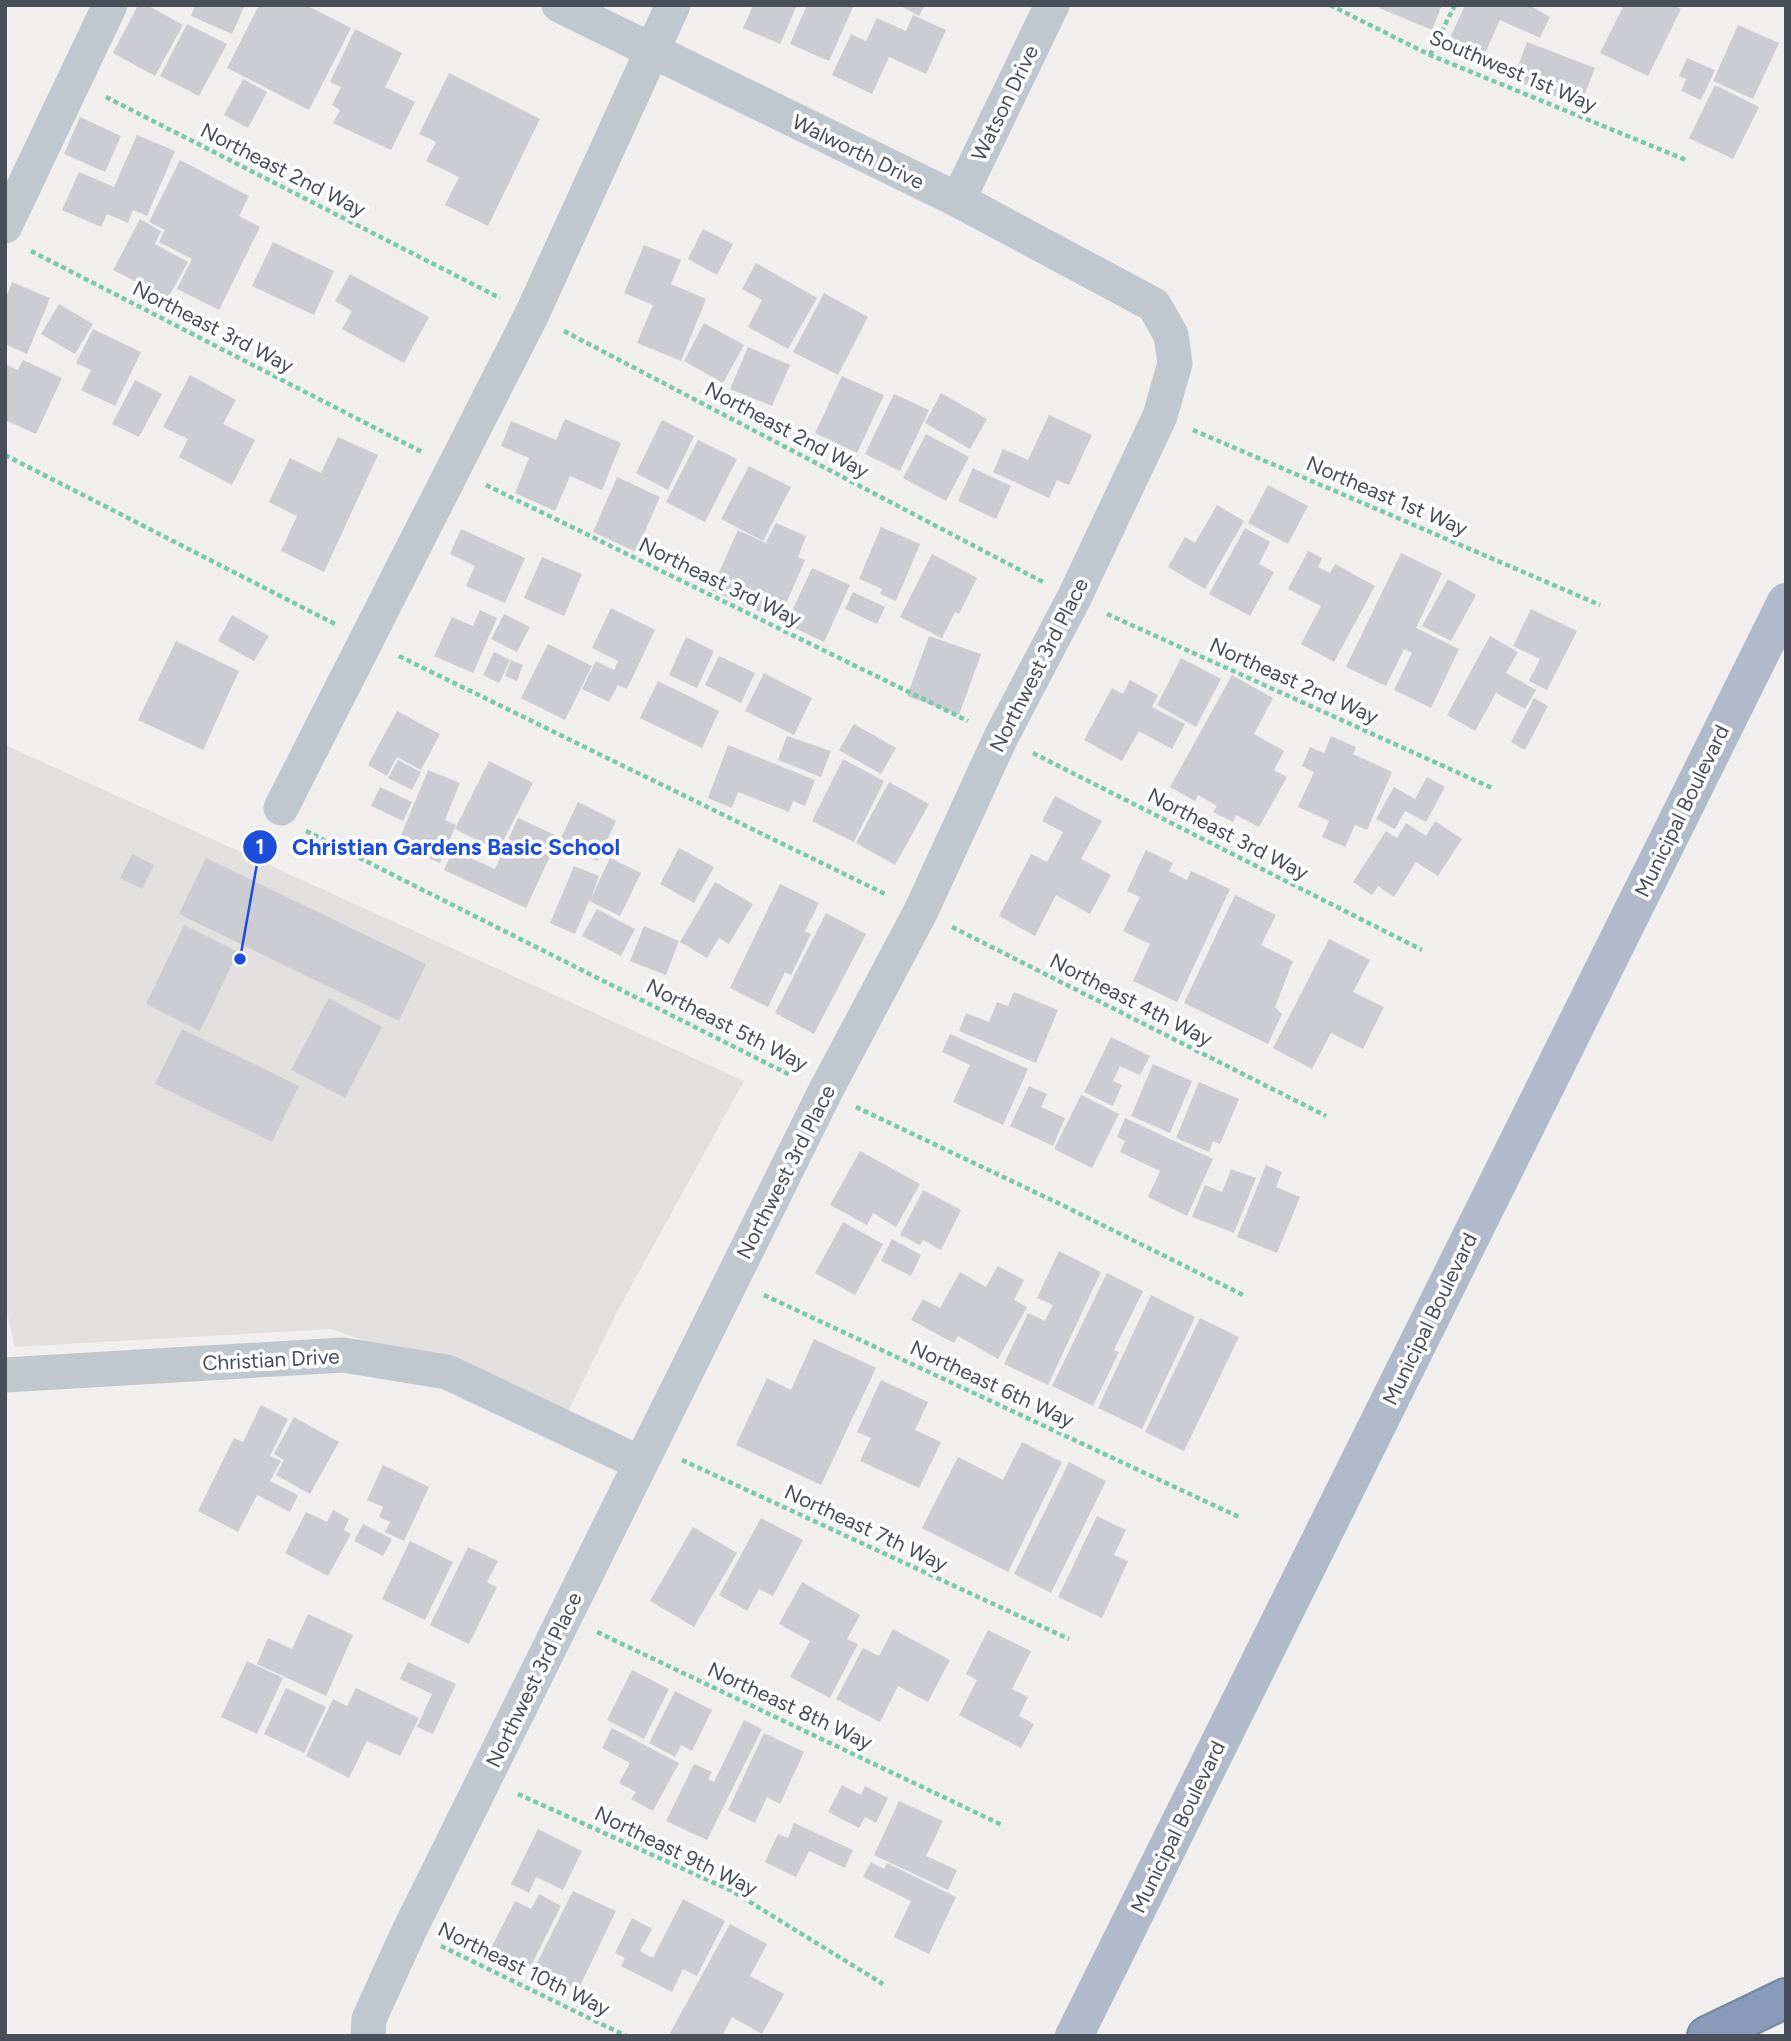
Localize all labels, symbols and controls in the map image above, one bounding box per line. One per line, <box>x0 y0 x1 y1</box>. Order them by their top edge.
street label: Southwest 1st Way <box>1426 24 1601 117</box>
street label: Watson Drive <box>966 41 1043 165</box>
street label: Walworth Drive <box>788 109 928 194</box>
street label: Northeast 2nd Way <box>196 117 370 222</box>
street label: Northeast 3rd Way <box>129 275 298 378</box>
street label: Northeast 2nd Way <box>701 376 874 483</box>
street label: Northeast 1st Way <box>1303 450 1472 541</box>
street label: Northeast 3rd Way <box>635 531 805 632</box>
street label: Northwest 3rd Place <box>984 574 1093 756</box>
street label: Northeast 2nd Way <box>1206 632 1382 729</box>
street label: Municipal Boulevard <box>1629 721 1734 901</box>
street label: Northeast 3rd Way <box>1144 782 1313 885</box>
callout: Christian Gardens Basic School <box>243 825 634 869</box>
text: Christian Gardens Basic School <box>292 833 620 861</box>
text: 1 <box>256 834 264 859</box>
street label: Northeast 4th Way <box>1046 948 1217 1051</box>
street label: Northeast 5th Way <box>642 973 812 1076</box>
street label: Northwest 3rd Place <box>731 1081 840 1263</box>
street label: Municipal Boulevard <box>1377 1229 1482 1409</box>
street label: Northeast 6th Way <box>906 1335 1078 1432</box>
street label: Christian Drive <box>202 1343 340 1376</box>
street label: Northeast 7th Way <box>781 1479 952 1576</box>
street label: Northwest 3rd Place <box>480 1588 587 1772</box>
street label: Northeast 8th Way <box>704 1656 877 1755</box>
street label: Municipal Boulevard <box>1125 1737 1230 1917</box>
street label: Northeast 9th Way <box>591 1800 762 1901</box>
street label: Northeast 10th Way <box>434 1916 614 2021</box>

